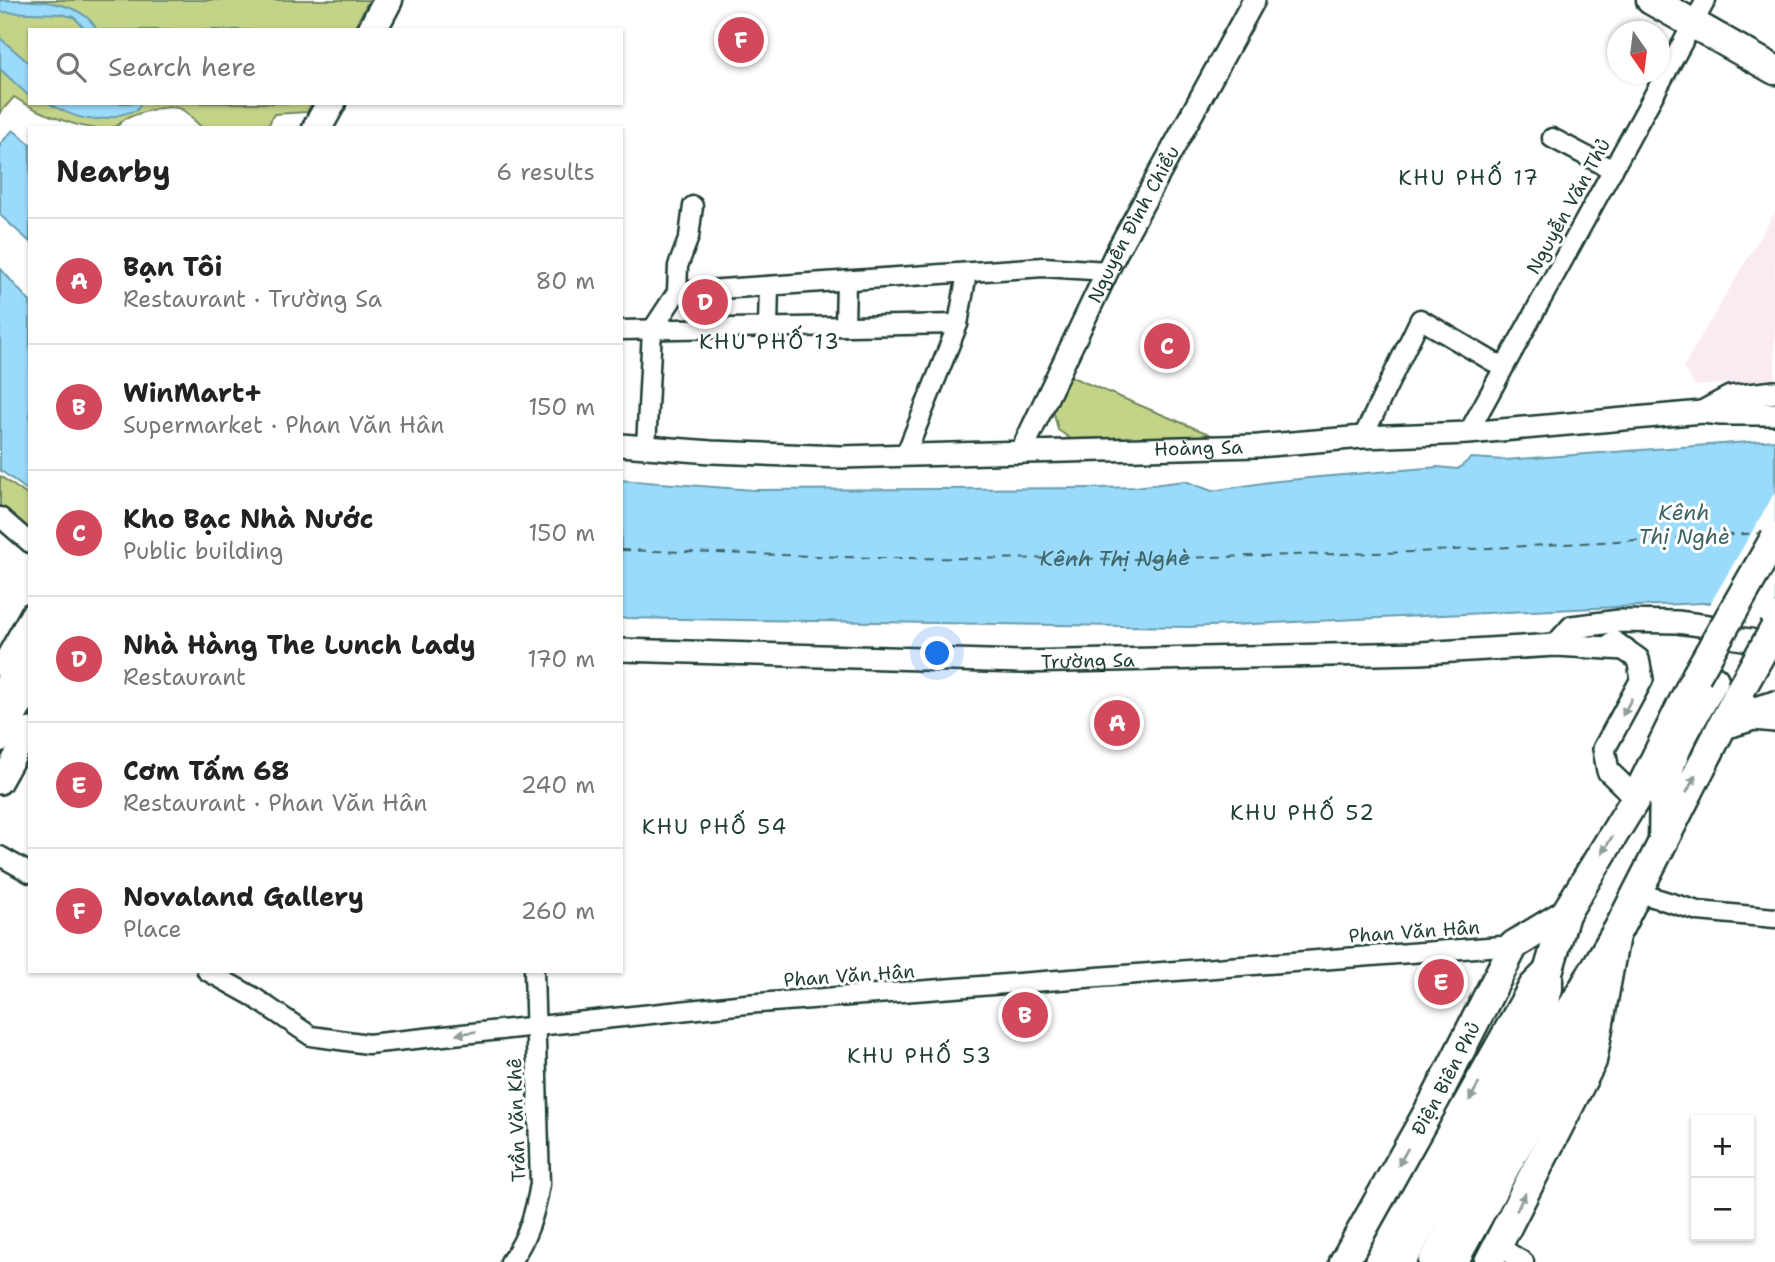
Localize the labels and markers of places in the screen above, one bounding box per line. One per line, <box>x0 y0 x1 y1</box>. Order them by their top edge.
pin: F <box>718 14 764 66</box>
pin: D <box>682 276 728 328</box>
pin: C <box>1144 320 1190 372</box>
pin: A <box>1094 697 1140 749</box>
pin: E <box>1418 956 1464 1008</box>
pin: B <box>1002 989 1048 1041</box>

